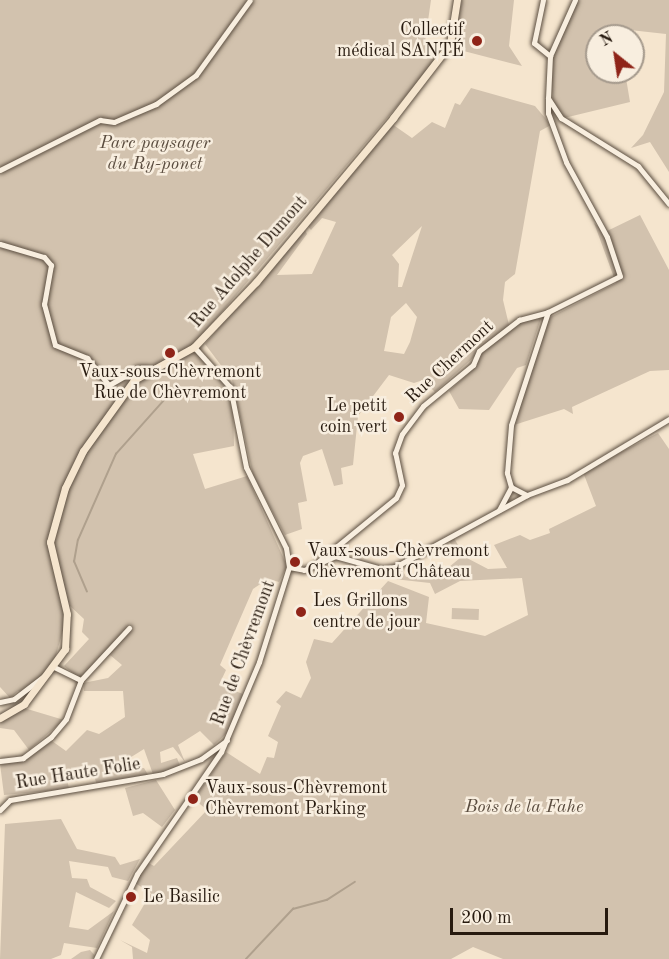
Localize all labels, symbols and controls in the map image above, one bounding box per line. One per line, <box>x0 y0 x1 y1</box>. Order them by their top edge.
place label: Collectif médical SANTÉ <box>337 20 464 63</box>
north arrow <box>585 24 645 84</box>
text: N <box>598 30 616 50</box>
marker: Collectif médical SANTÉ <box>468 32 486 50</box>
park label: Parc paysager du Ry-ponet <box>100 133 210 176</box>
street label: Rue Adolphe Dumont <box>186 191 312 333</box>
street label: Rue Chermont <box>401 316 499 408</box>
marker: Vaux-sous-Chèvremont Rue de Chèvremont <box>163 346 177 360</box>
place label: Vaux-sous-Chèvremont Rue de Chèvremont <box>79 362 261 404</box>
place label: Le petit coin vert <box>320 396 387 438</box>
marker: Le petit coin vert <box>392 410 406 424</box>
place label: Vaux-sous-Chèvremont Chèvremont Château <box>307 541 489 584</box>
marker: Vaux-sous-Chèvremont Chèvremont Château <box>288 555 302 569</box>
street label: Rue de Chèvremont <box>208 577 280 729</box>
place label: Les Grillons centre de jour <box>313 591 420 634</box>
marker: Les Grillons centre de jour <box>294 605 308 619</box>
street label: Rue Haute Folie <box>14 753 142 795</box>
place label: Vaux-sous-Chèvremont Chèvremont Parking <box>205 778 387 820</box>
marker: Vaux-sous-Chèvremont Chèvremont Parking <box>186 792 200 806</box>
park label: Bois de la Fahe <box>465 796 583 818</box>
place label: Le Basilic <box>143 886 220 908</box>
marker: Le Basilic <box>124 890 138 904</box>
scale bar <box>453 896 610 934</box>
text: 200 m <box>461 909 512 927</box>

